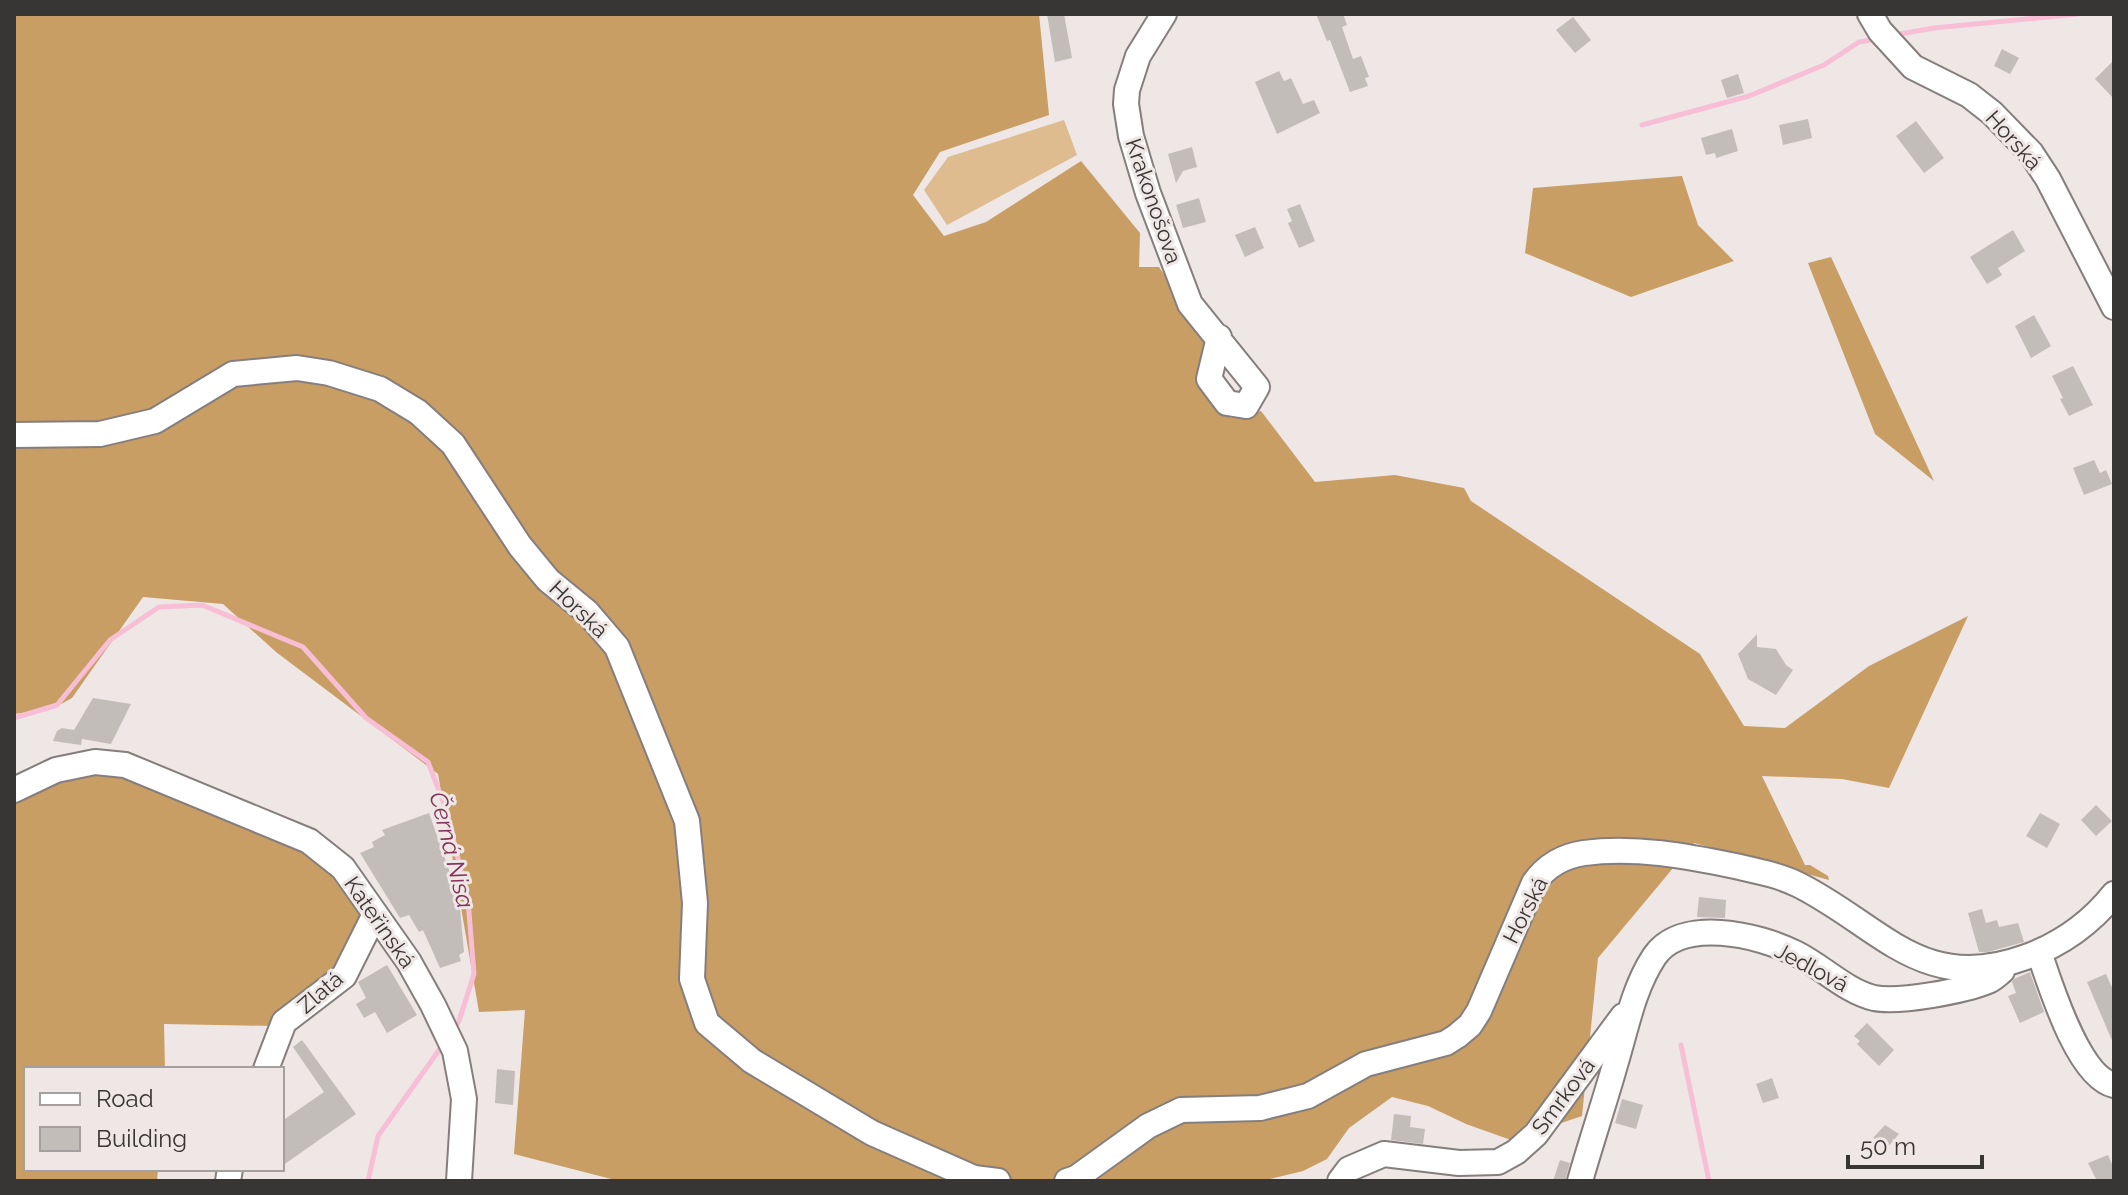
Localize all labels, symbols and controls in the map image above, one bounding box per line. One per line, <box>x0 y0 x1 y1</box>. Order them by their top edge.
street label: Horská <box>1981 105 2047 175</box>
street label: Krakonošova <box>1120 135 1188 267</box>
street label: Horská <box>544 575 614 643</box>
water label: Černá Nisa <box>424 789 480 911</box>
street label: Kateřinská <box>339 871 421 973</box>
street label: Horská <box>1497 872 1553 948</box>
street label: Jedlová <box>1771 937 1853 997</box>
street label: Zlatá <box>292 965 348 1019</box>
street label: Smrková <box>1526 1053 1600 1139</box>
legend <box>24 1067 284 1171</box>
text: Road <box>96 1084 154 1113</box>
scale bar <box>1848 1119 1982 1169</box>
text: Building <box>96 1124 187 1153</box>
text: 50 m <box>1860 1132 1916 1161</box>

